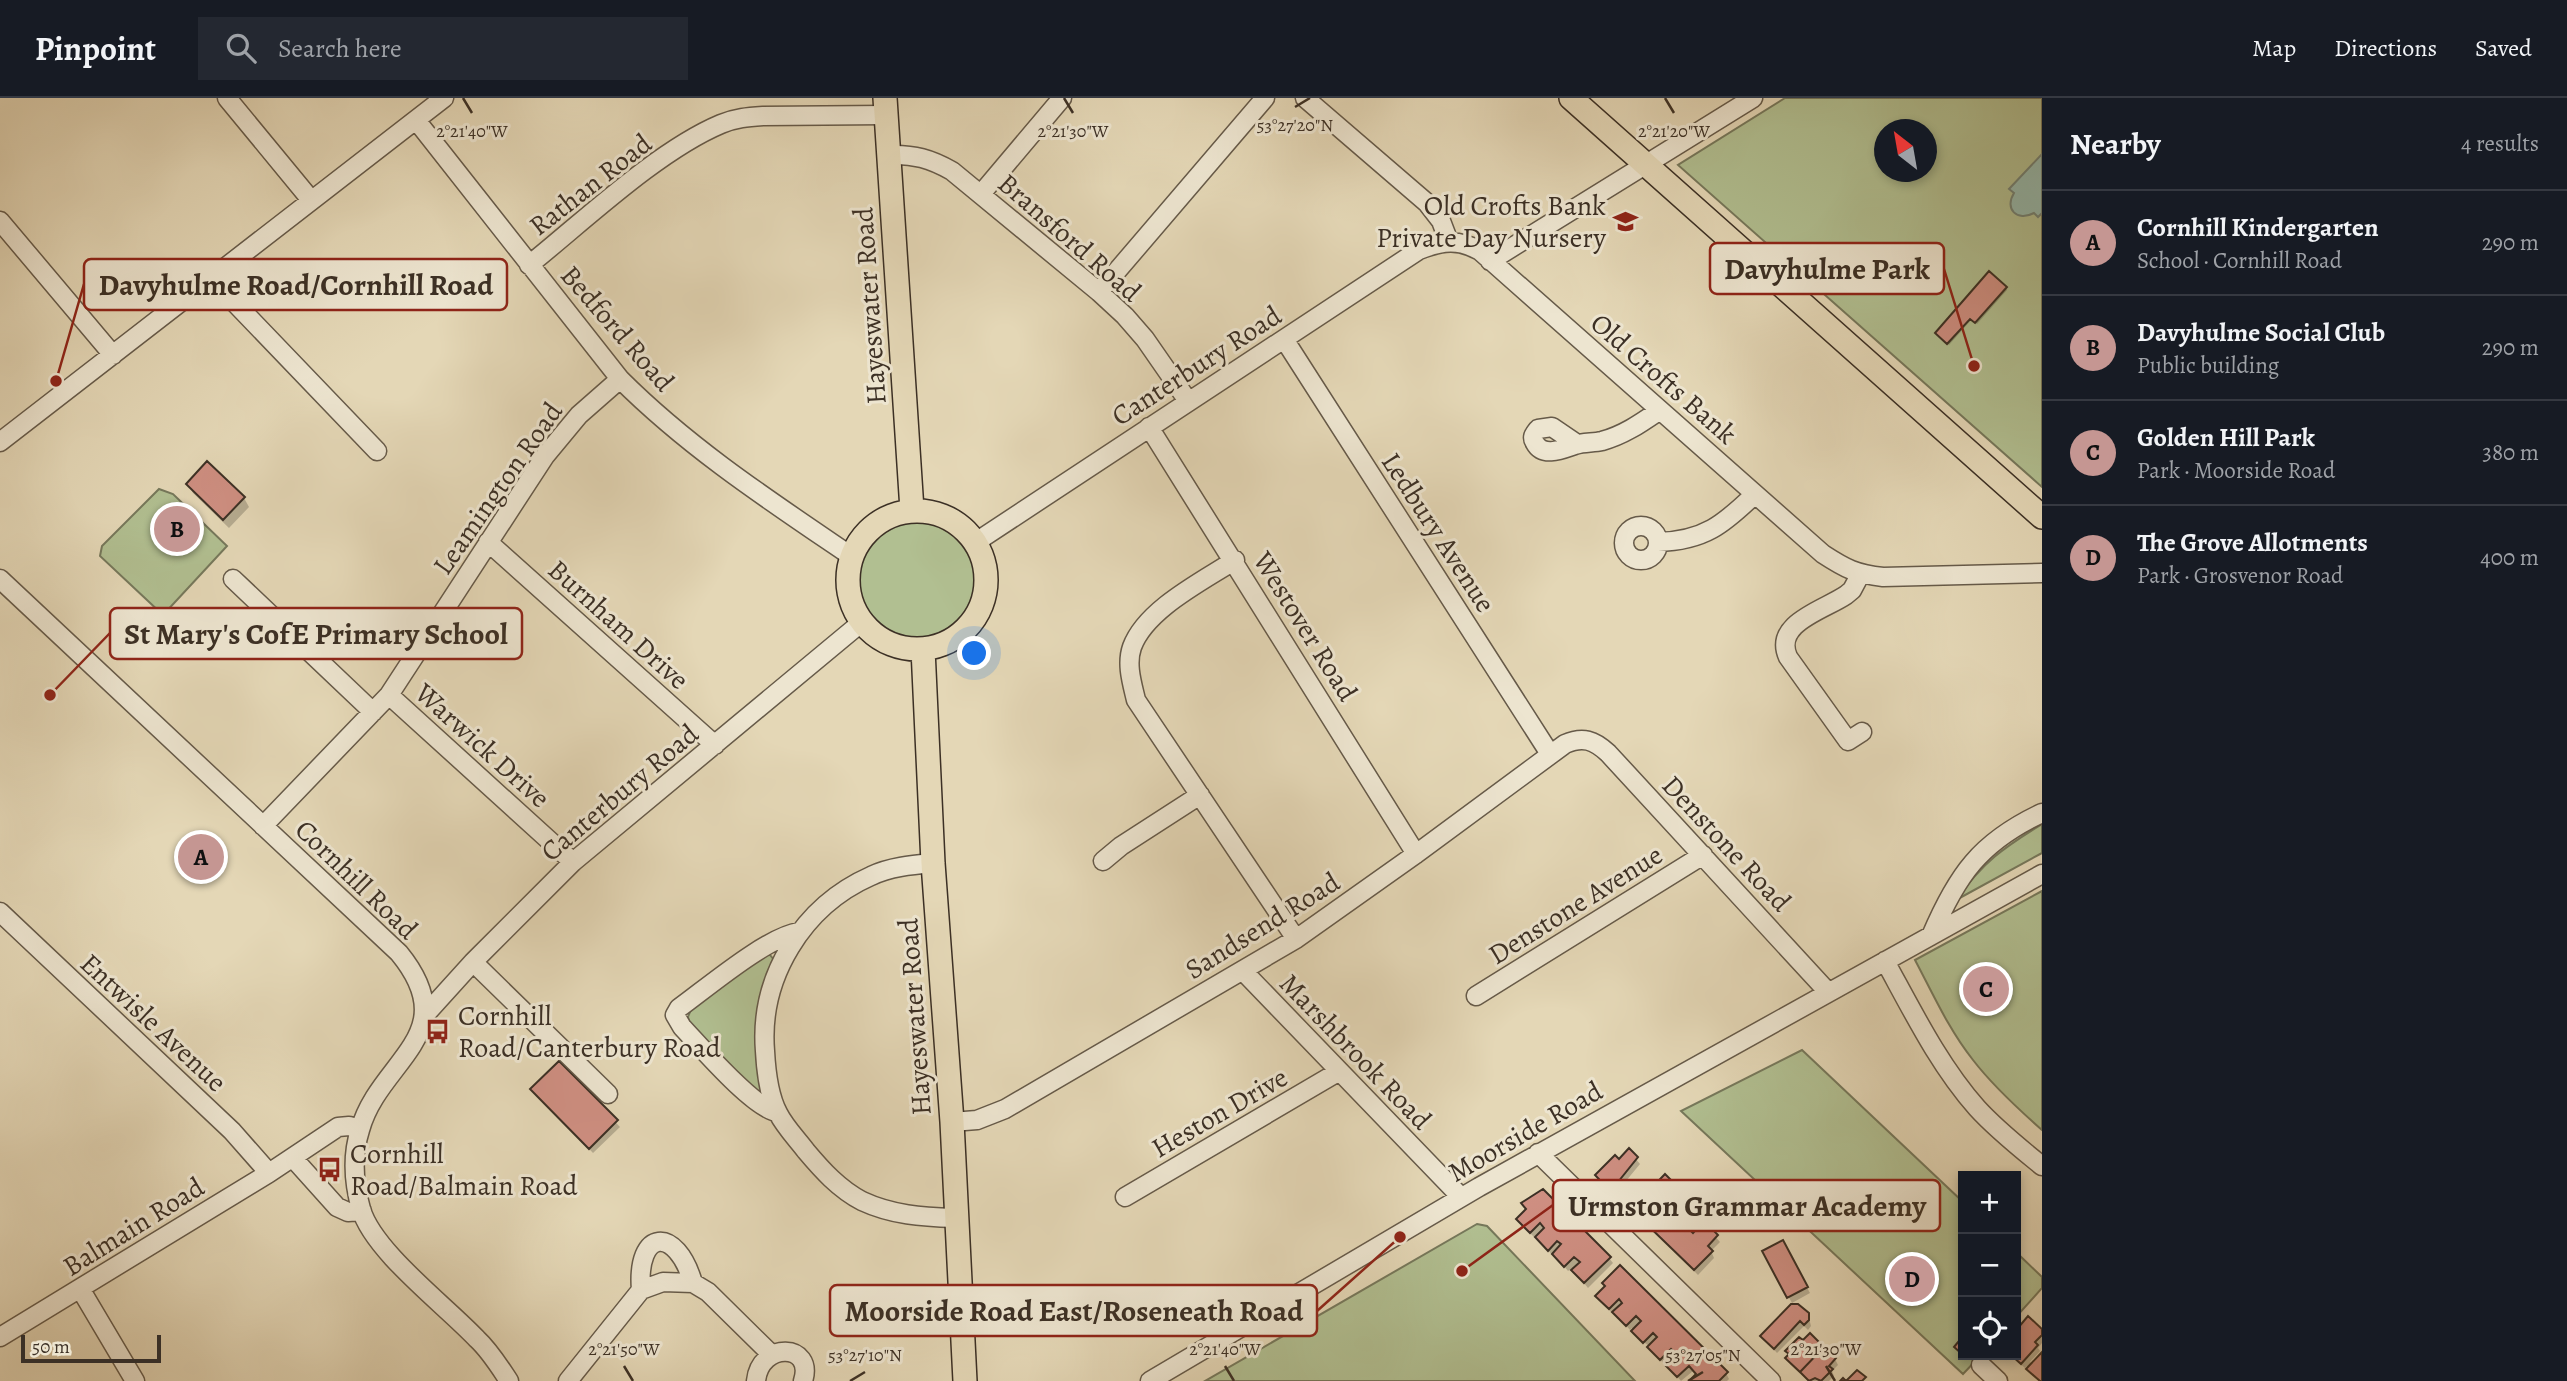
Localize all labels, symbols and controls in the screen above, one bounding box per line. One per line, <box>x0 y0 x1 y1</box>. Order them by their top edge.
search box <box>198 17 688 80</box>
text: Pinpoint <box>35 26 156 71</box>
icon: search <box>222 29 260 67</box>
text: Search here <box>278 31 402 66</box>
text: Map <box>2252 32 2296 64</box>
text: Directions <box>2334 32 2437 64</box>
text: Saved <box>2475 32 2532 64</box>
text: 53°27'20"N <box>1257 113 1333 137</box>
text: 2°21'40"W <box>436 119 508 143</box>
text: 2°21'30"W <box>1037 119 1109 143</box>
text: 2°21'20"W <box>1638 119 1710 143</box>
north arrow <box>1874 119 1937 182</box>
street label: Rathan Road <box>521 124 661 245</box>
text: Nearby <box>2070 124 2161 164</box>
text: 4 results <box>2461 128 2539 159</box>
street label: Bransford Road <box>990 165 1150 311</box>
place label: Old Crofts Bank Private Day Nursery <box>1376 187 1607 257</box>
street label: Hayeswater Road <box>844 205 896 406</box>
school or university icon: Old Crofts Bank Private Day Nursery <box>1612 207 1640 235</box>
text: Cornhill Kindergarten <box>2137 210 2379 245</box>
text: A <box>2086 227 2100 258</box>
text: 290 m <box>2482 227 2539 258</box>
callout: Davyhulme Park <box>1710 243 1944 294</box>
text: School · Cornhill Road <box>2137 245 2342 276</box>
text: Davyhulme Park <box>1724 249 1931 289</box>
street label: Bedford Road <box>552 257 683 401</box>
callout: Davyhulme Road/Cornhill Road <box>84 259 507 310</box>
text: Davyhulme Road/Cornhill Road <box>99 265 494 305</box>
street label: Canterbury Road <box>1104 296 1290 435</box>
street label: Old Crofts Bank <box>1582 305 1745 453</box>
text: Davyhulme Social Club <box>2137 315 2385 350</box>
text: B <box>2086 332 2100 363</box>
text: 290 m <box>2482 332 2539 363</box>
text: Public building <box>2137 350 2279 381</box>
street label: Leamington Road <box>424 394 572 583</box>
text: Golden Hill Park <box>2137 420 2315 455</box>
text: C <box>2086 437 2100 468</box>
text: 380 m <box>2482 437 2539 468</box>
street label: Ledbury Avenue <box>1372 445 1504 620</box>
text: Park · Moorside Road <box>2137 455 2335 486</box>
pin: B <box>154 503 200 555</box>
text: The Grove Allotments <box>2137 525 2368 560</box>
text: D <box>2085 542 2101 573</box>
text: 400 m <box>2480 542 2539 573</box>
street label: Westover Road <box>1244 544 1367 709</box>
street label: Burnham Drive <box>540 551 697 698</box>
text: Park · Grosvenor Road <box>2137 560 2343 591</box>
callout: St Mary's CofE Primary School <box>110 608 522 659</box>
text: St Mary's CofE Primary School <box>124 614 508 654</box>
your location <box>957 636 991 670</box>
street label: Warwick Drive <box>406 674 558 817</box>
street label: Canterbury Road <box>533 715 707 870</box>
street label: Denstone Road <box>1653 767 1800 921</box>
street label: Cornhill Road <box>287 811 427 949</box>
pin: A <box>178 831 224 883</box>
street label: Denstone Avenue <box>1481 836 1670 974</box>
street label: Sandsend Road <box>1178 863 1348 989</box>
street label: Hayeswater Road <box>889 916 941 1117</box>
street label: Entwisle Avenue <box>72 945 235 1101</box>
pin: C <box>1963 963 2009 1015</box>
street label: Marshbrook Road <box>1271 965 1440 1139</box>
place label: Cornhill Road/Canterbury Road <box>458 997 722 1067</box>
bus stop icon: Cornhill Road/Canterbury Road <box>424 1017 452 1045</box>
street label: Heston Drive <box>1144 1059 1295 1167</box>
street label: Moorside Road <box>1441 1072 1610 1191</box>
place label: Cornhill Road/Balmain Road <box>350 1135 578 1205</box>
bus stop icon: Cornhill Road/Balmain Road <box>316 1155 344 1183</box>
street label: Balmain Road <box>56 1168 212 1285</box>
map controls <box>1958 1171 2021 1360</box>
button: + <box>1958 1171 2021 1234</box>
callout: Urmston Grammar Academy <box>1553 1180 1940 1231</box>
text: Urmston Grammar Academy <box>1568 1186 1927 1226</box>
button: − <box>1958 1234 2021 1297</box>
pin: D <box>1889 1253 1935 1305</box>
callout: Moorside Road East/Roseneath Road <box>830 1285 1317 1336</box>
text: Moorside Road East/Roseneath Road <box>845 1291 1304 1331</box>
button: locate <box>1958 1297 2021 1360</box>
scale bar <box>21 1332 161 1364</box>
text: 50 m <box>32 1334 70 1360</box>
text: 2°21'50"W <box>588 1337 660 1361</box>
text: 2°21'40"W <box>1189 1337 1261 1361</box>
text: 2°21'30"W <box>1790 1337 1862 1361</box>
text: 53°27'10"N <box>828 1343 902 1367</box>
text: 53°27'05"N <box>1665 1343 1741 1367</box>

